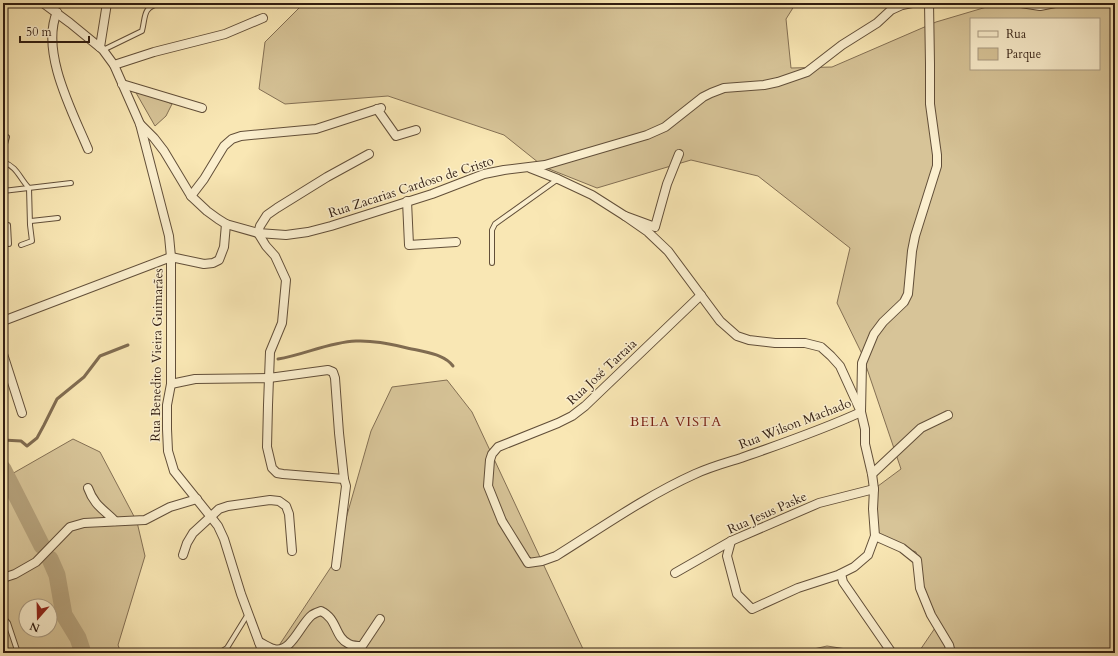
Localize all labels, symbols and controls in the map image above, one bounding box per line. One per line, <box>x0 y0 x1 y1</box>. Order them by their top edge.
scale bar <box>20 18 89 44</box>
legend <box>970 18 1100 70</box>
text: 50 m <box>26 24 53 40</box>
text: Rua <box>1006 26 1027 42</box>
text: Parque <box>1006 46 1041 62</box>
street label: Rua Zacarias Cardoso de Cristo <box>326 152 496 222</box>
street label: Rua Benedito Vieira Guimarães <box>146 268 168 442</box>
street label: Rua José Tartaia <box>563 335 641 409</box>
street label: Rua Wilson Machado <box>736 394 854 454</box>
district label: BELA VISTA <box>630 412 722 431</box>
street label: Rua Jesus Paske <box>724 487 810 539</box>
north arrow <box>18 598 58 638</box>
text: N <box>27 618 42 636</box>

